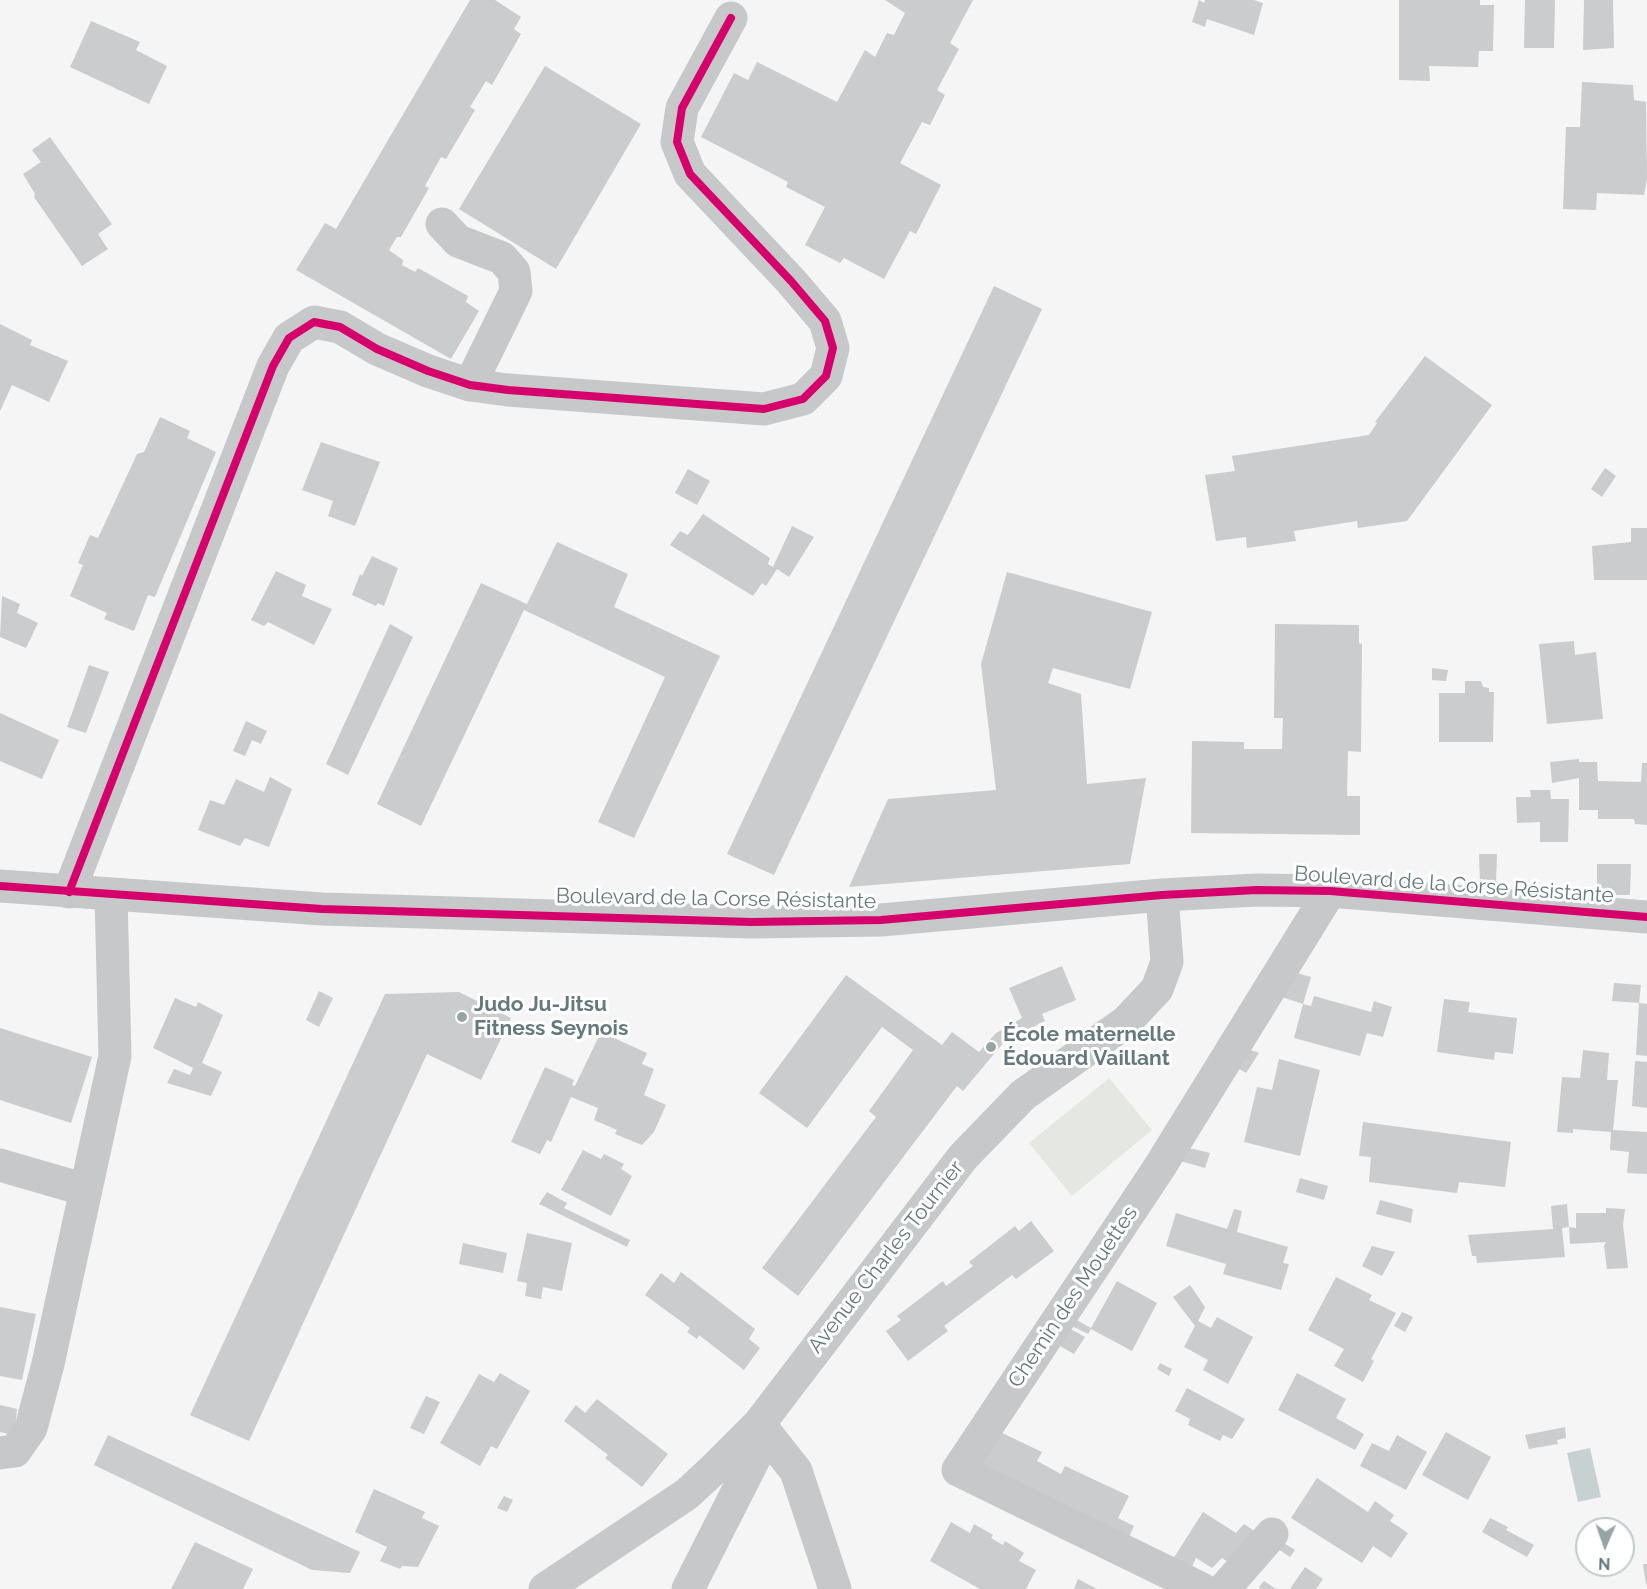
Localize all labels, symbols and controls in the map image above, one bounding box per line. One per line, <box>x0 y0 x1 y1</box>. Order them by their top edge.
street label: Boulevard de la Corse Résistante <box>1293 861 1615 909</box>
street label: Boulevard de la Corse Résistante <box>556 884 876 914</box>
place label: Judo Ju-Jitsu Fitness Seynois <box>474 992 628 1042</box>
marker: Judo Ju-Jitsu Fitness Seynois <box>455 1010 469 1024</box>
place label: École maternelle Édouard Vaillant <box>1003 1022 1175 1072</box>
marker: École maternelle Édouard Vaillant <box>984 1040 998 1054</box>
street label: Avenue Charles Tournier <box>803 1156 969 1358</box>
street label: Chemin des Mouettes <box>1003 1202 1143 1392</box>
north arrow <box>1575 1517 1635 1577</box>
text: N <box>1598 1554 1611 1573</box>

